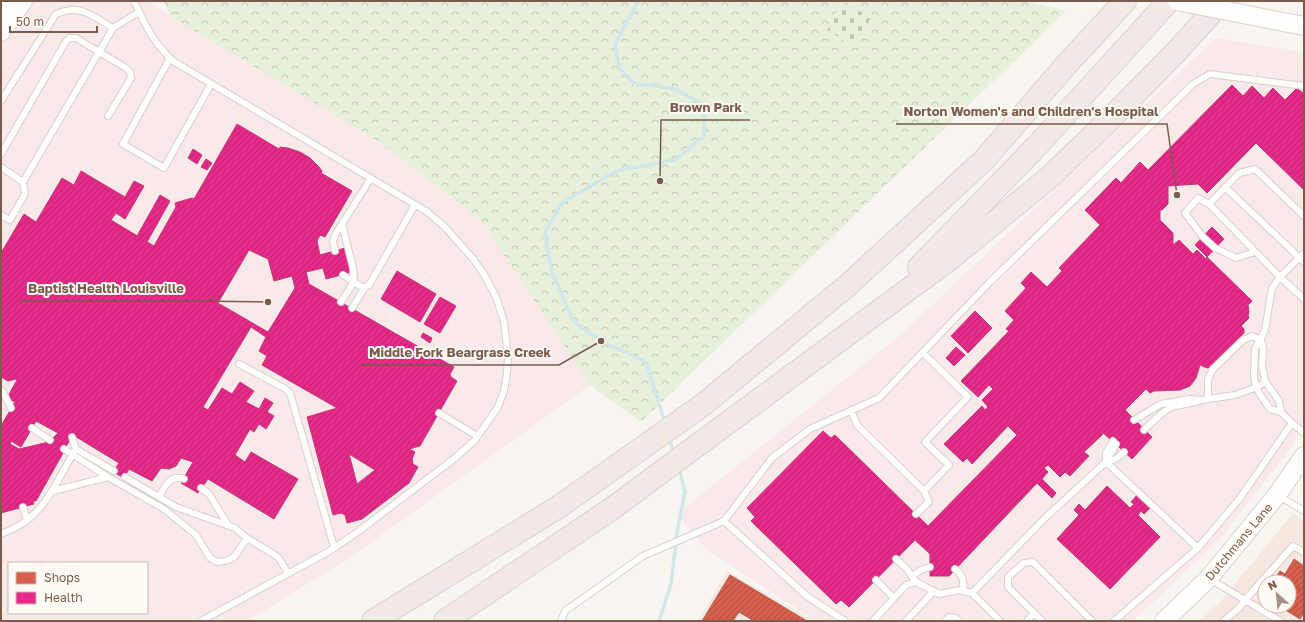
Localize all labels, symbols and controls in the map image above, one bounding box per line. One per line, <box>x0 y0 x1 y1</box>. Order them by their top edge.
scale bar <box>10 8 97 34</box>
text: 50 m <box>16 14 44 29</box>
callout: Brown Park <box>661 95 750 120</box>
text: Brown Park <box>670 99 743 115</box>
callout: Norton Women's and Children's Hospital <box>896 99 1167 124</box>
text: Norton Women's and Children's Hospital <box>904 103 1159 119</box>
callout: Baptist Health Louisville <box>20 276 192 301</box>
text: Baptist Health Louisville <box>28 280 184 296</box>
callout: Middle Fork Beargrass Creek <box>361 340 559 365</box>
text: Middle Fork Beargrass Creek <box>369 344 551 360</box>
street label: Dutchmans Lane <box>1202 500 1275 584</box>
legend <box>8 562 148 614</box>
text: Shops <box>44 570 80 585</box>
north arrow <box>1257 574 1297 614</box>
text: N <box>1266 577 1279 592</box>
text: Health <box>44 590 83 605</box>

